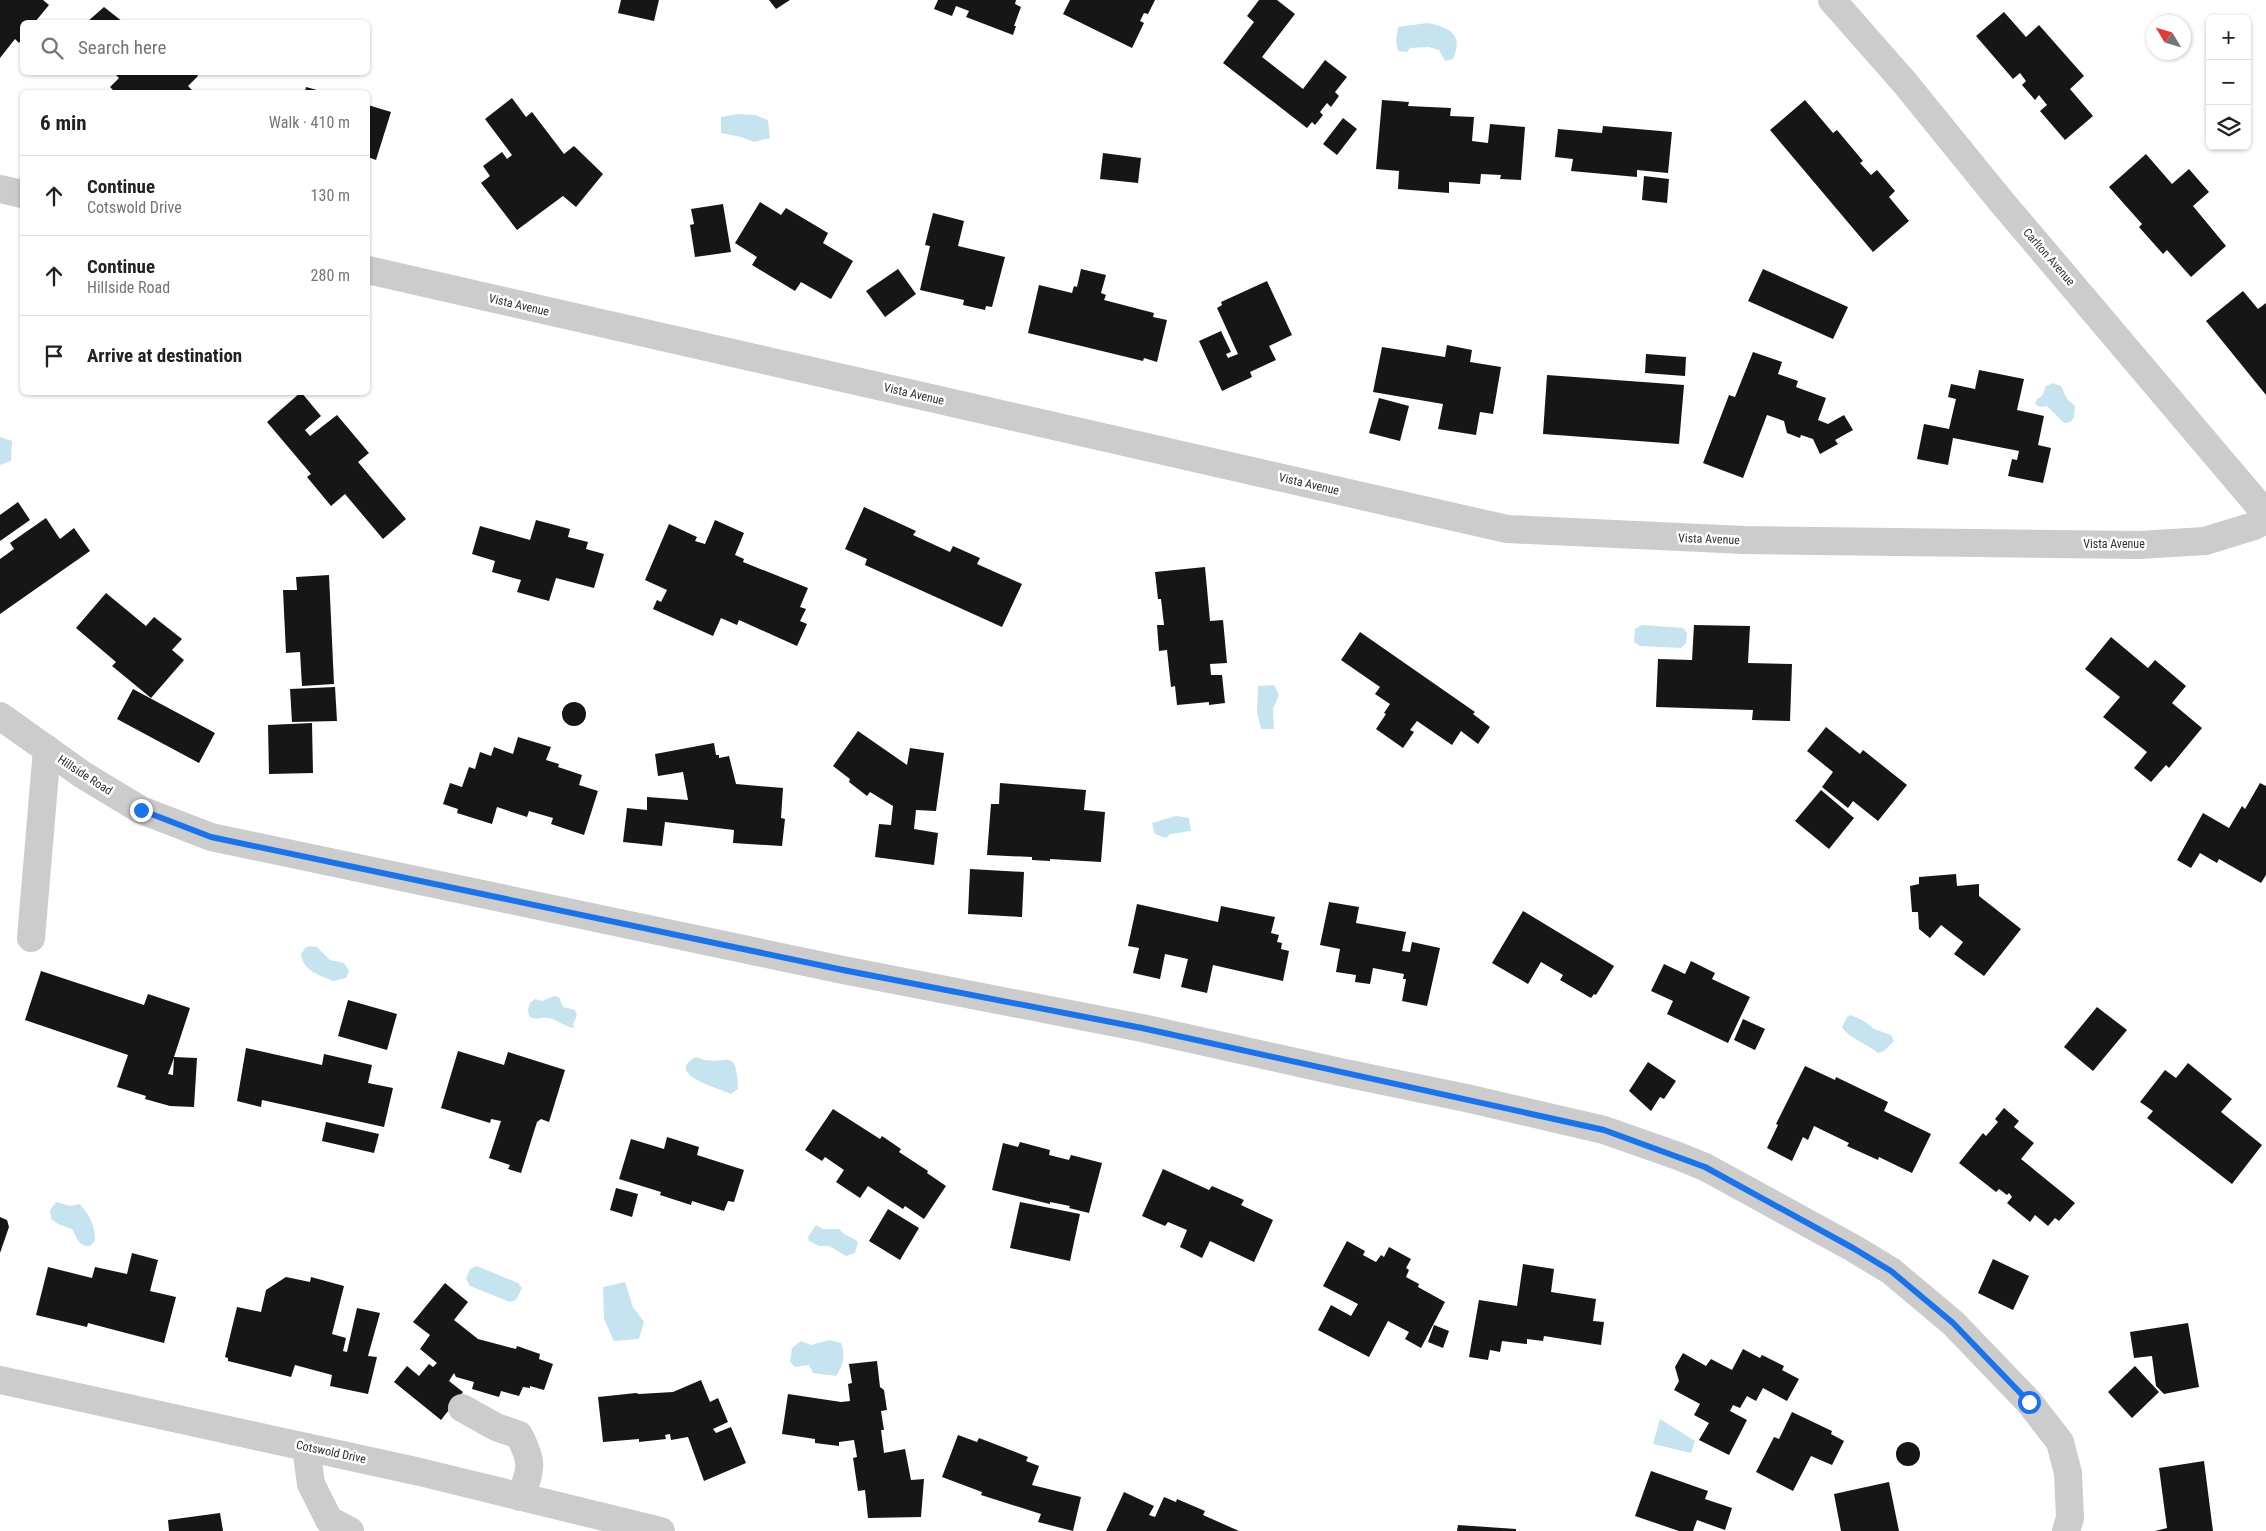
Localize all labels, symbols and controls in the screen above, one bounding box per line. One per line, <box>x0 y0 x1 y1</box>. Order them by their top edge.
north arrow <box>2146 15 2191 60</box>
map controls <box>2206 15 2251 150</box>
button: + <box>2206 15 2251 60</box>
search box <box>20 20 370 75</box>
icon: search <box>38 34 66 62</box>
text: Search here <box>78 36 166 59</box>
button: − <box>2206 60 2251 105</box>
button: layers <box>2206 105 2251 150</box>
text: 6 min <box>40 111 87 135</box>
text: Walk · 410 m <box>269 113 350 132</box>
text: Continue <box>87 175 155 198</box>
icon: ahead <box>40 182 68 210</box>
text: 130 m <box>311 186 350 205</box>
text: Cotswold Drive <box>87 198 182 217</box>
street label: Carlton Avenue <box>2020 225 2078 289</box>
text: Continue <box>87 255 155 278</box>
icon: ahead <box>40 262 68 290</box>
text: 280 m <box>311 266 350 285</box>
text: Hillside Road <box>87 278 170 297</box>
street label: Vista Avenue <box>487 291 551 319</box>
icon: arrive <box>40 342 68 370</box>
text: Arrive at destination <box>87 344 242 367</box>
street label: Vista Avenue <box>882 380 946 408</box>
street label: Vista Avenue <box>1277 470 1341 498</box>
street label: Vista Avenue <box>1678 531 1740 547</box>
street label: Vista Avenue <box>2083 537 2145 551</box>
street label: Hillside Road <box>55 752 115 798</box>
route end <box>130 799 153 822</box>
route start <box>2018 1391 2041 1414</box>
street label: Cotswold Drive <box>295 1438 368 1466</box>

